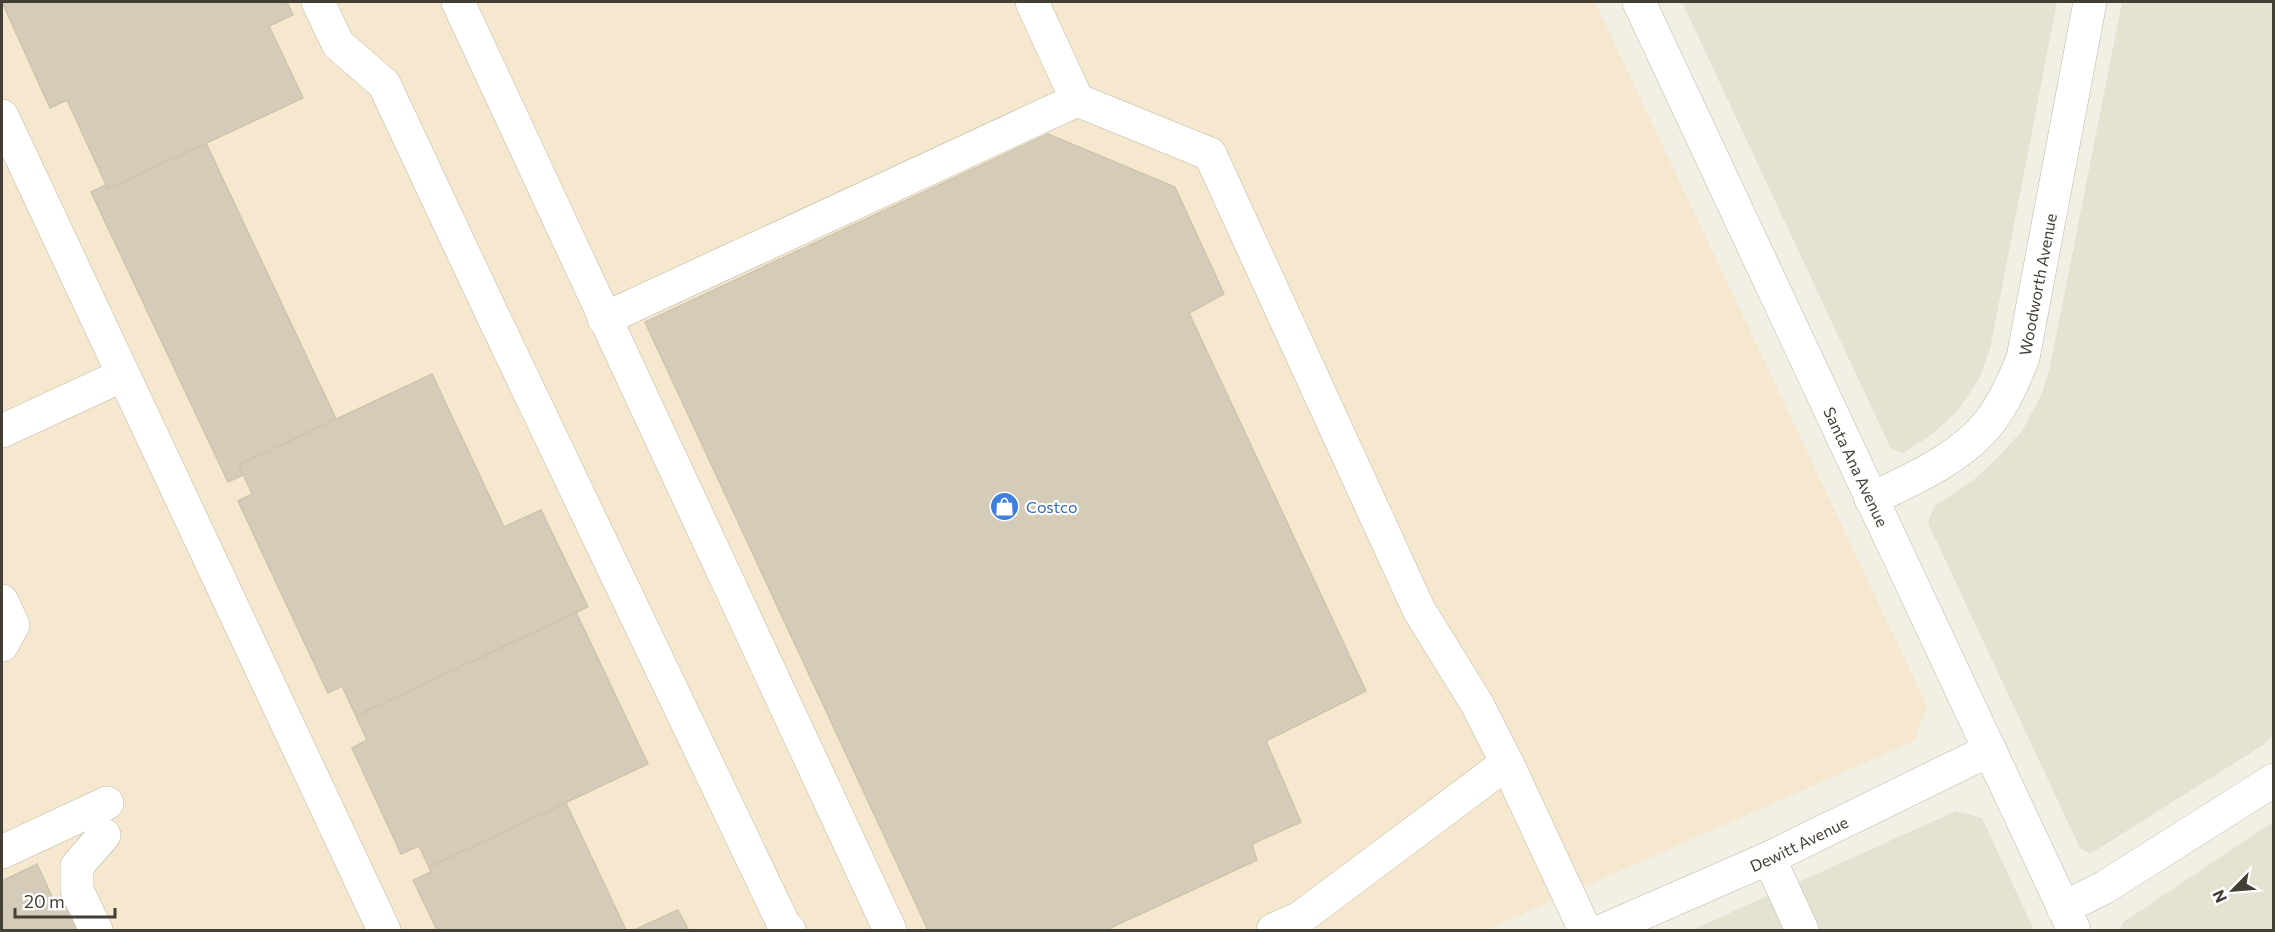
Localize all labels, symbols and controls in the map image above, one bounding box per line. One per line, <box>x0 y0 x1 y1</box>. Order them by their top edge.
street label: Woodworth Avenue <box>2014 212 2060 357</box>
street label: Santa Ana Avenue <box>1821 404 1893 529</box>
shop icon: Costco <box>989 490 1021 522</box>
place label: Costco <box>1026 497 1078 516</box>
street label: Dewitt Avenue <box>1747 812 1851 875</box>
north arrow <box>2203 860 2263 920</box>
scale bar <box>15 881 116 919</box>
text: N <box>2208 887 2230 906</box>
text: 20 m <box>24 890 65 912</box>

